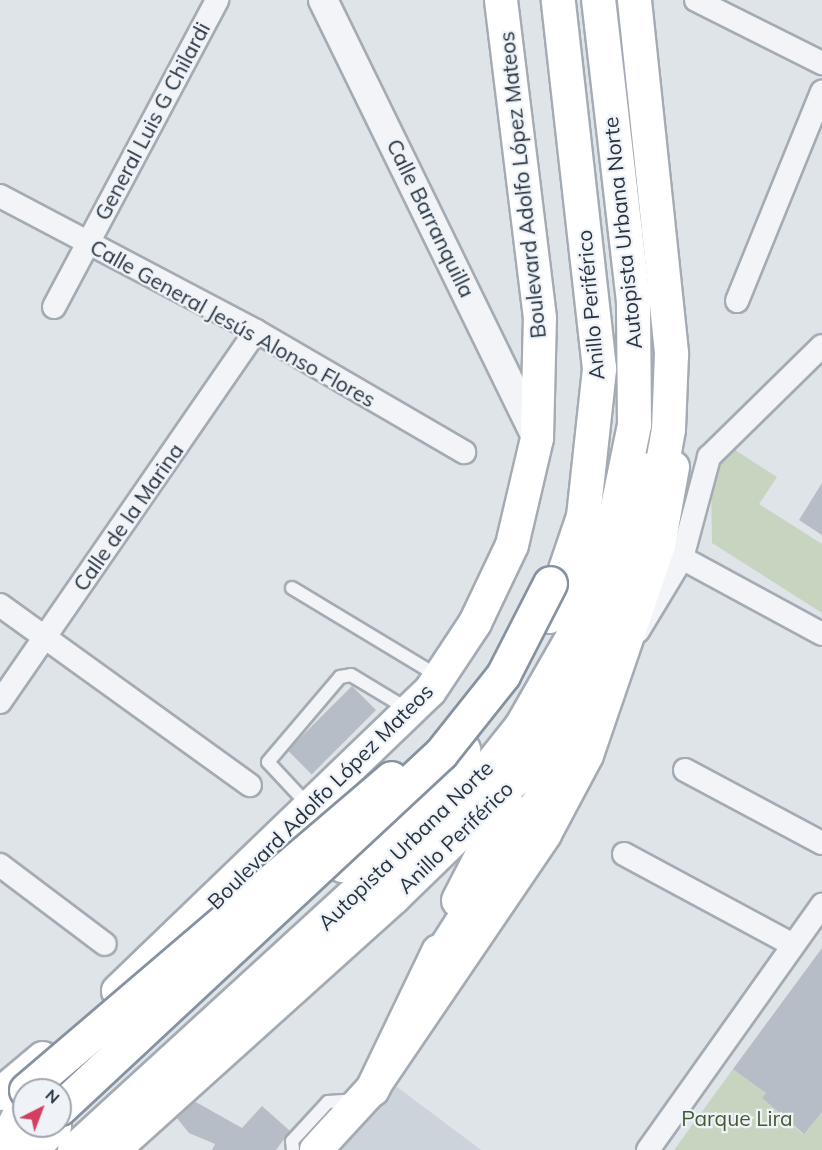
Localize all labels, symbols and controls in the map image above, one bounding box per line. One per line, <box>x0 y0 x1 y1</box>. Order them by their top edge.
street label: General Luis G Chilardi <box>89 18 215 224</box>
street label: Boulevard Adolfo López Mateos <box>493 30 551 340</box>
street label: Autopista Urbana Norte <box>597 116 647 350</box>
street label: Calle Barranquilla <box>382 135 480 301</box>
street label: Anillo Periférico <box>571 229 609 381</box>
street label: Calle General Jesús Alonso Flores <box>86 234 380 412</box>
street label: Calle de la Marina <box>68 438 188 596</box>
street label: Boulevard Adolfo López Mateos <box>202 678 438 914</box>
street label: Autopista Urbana Norte <box>312 755 498 935</box>
street label: Anillo Periférico <box>392 776 518 898</box>
north arrow <box>12 1078 72 1138</box>
text: N <box>42 1085 64 1108</box>
park label: Parque Lira <box>681 1105 793 1131</box>

